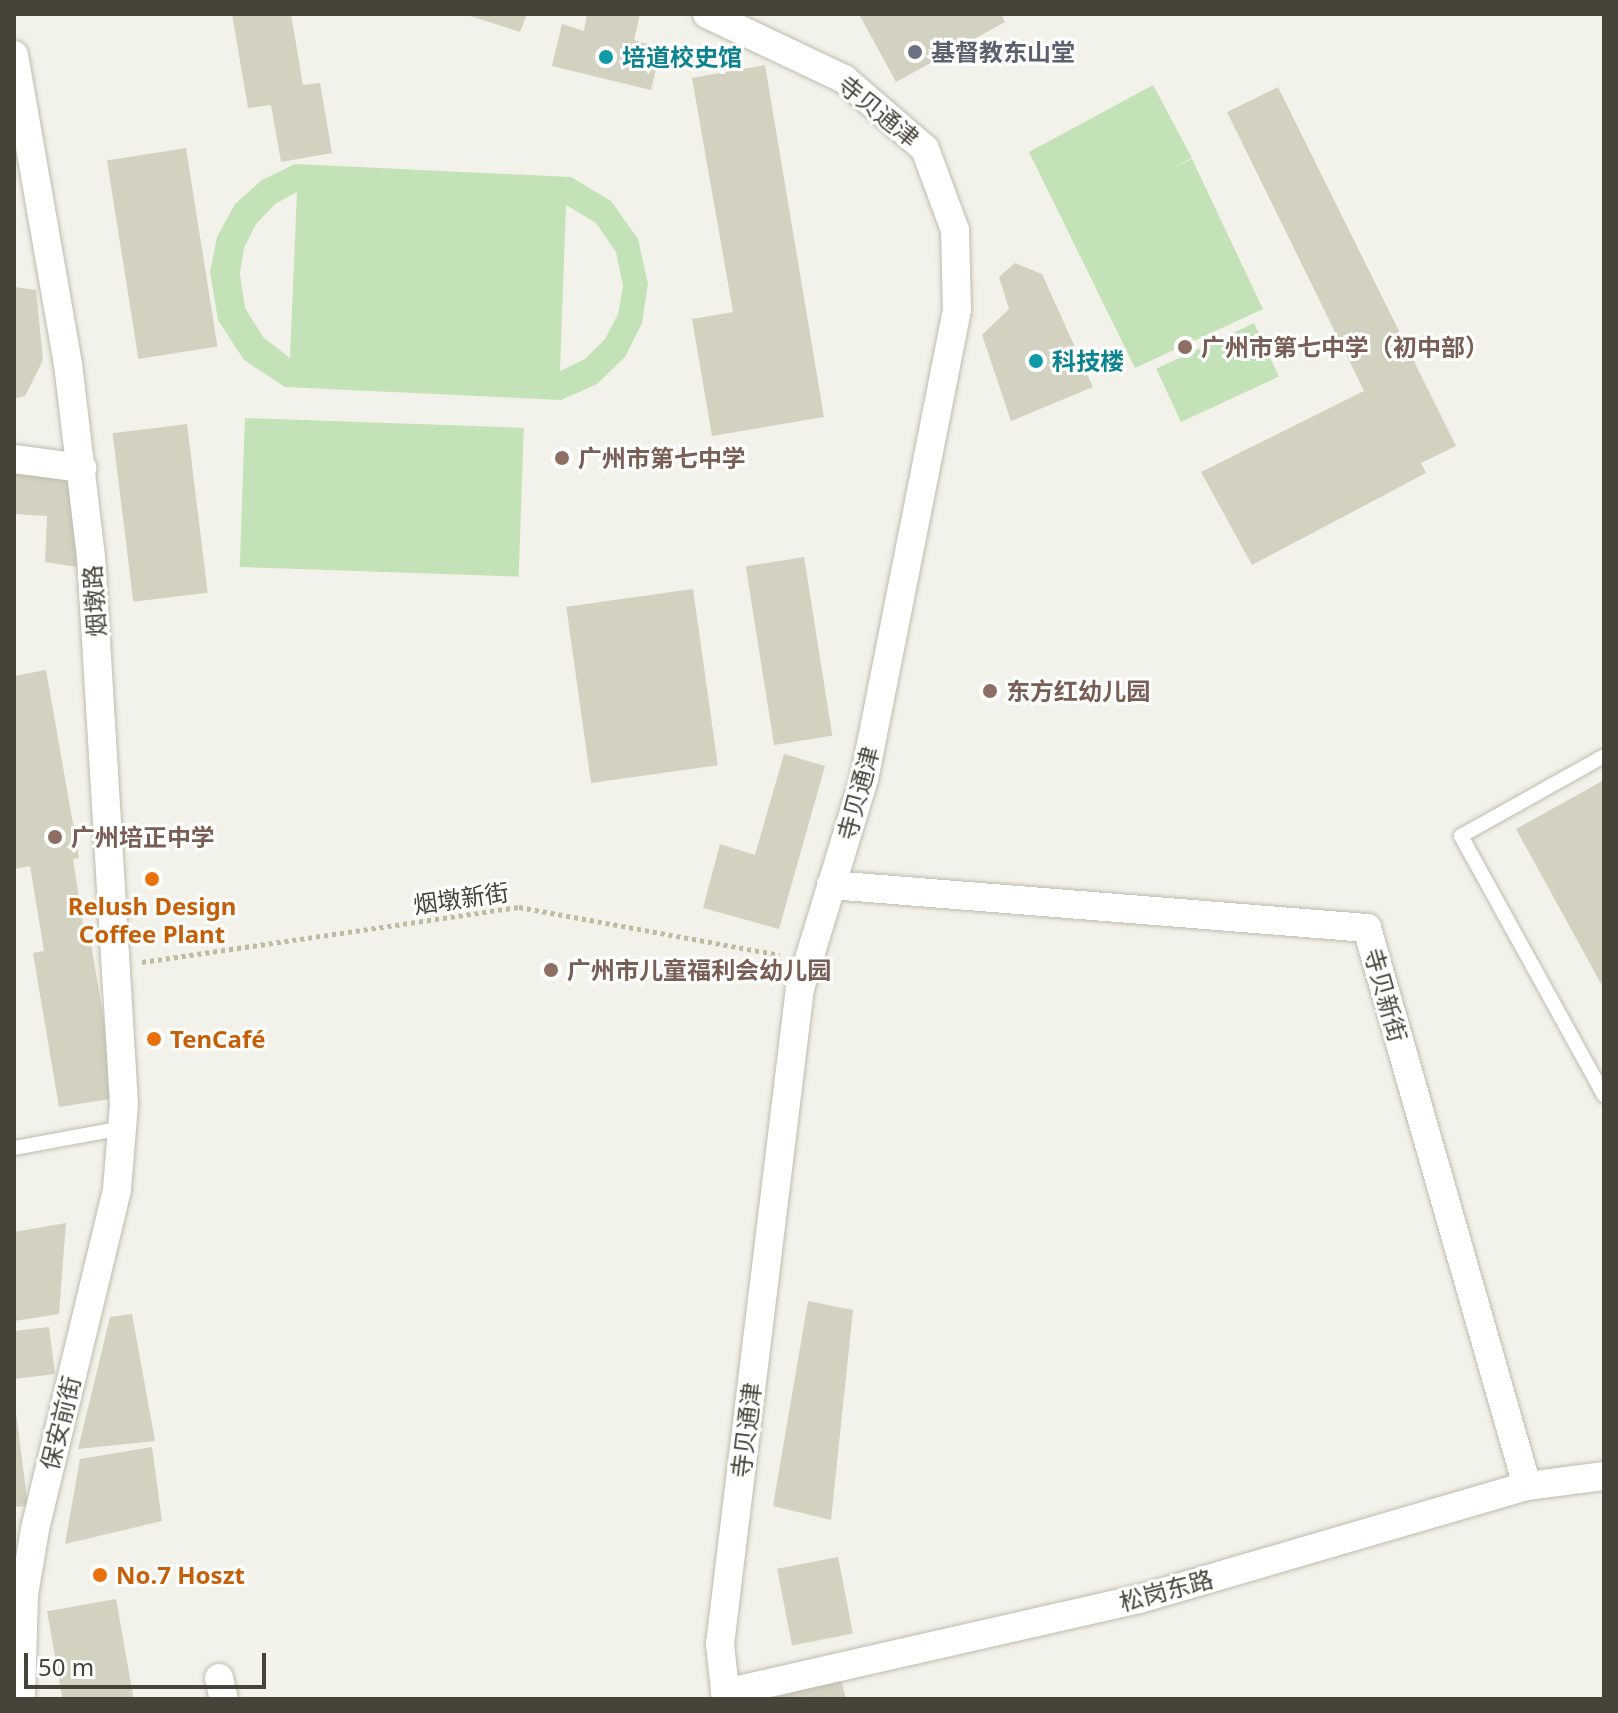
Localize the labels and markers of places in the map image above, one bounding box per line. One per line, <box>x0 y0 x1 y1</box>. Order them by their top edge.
place label: 基督教东山堂 <box>931 38 1075 66</box>
place label: 培道校史馆 <box>622 43 742 71</box>
marker: 基督教东山堂 <box>906 43 924 61</box>
marker: 培道校史馆 <box>597 48 615 66</box>
place label: 广州市第七中学（初中部） <box>1201 333 1489 361</box>
marker: 广州市第七中学（初中部） <box>1176 338 1194 356</box>
place label: 科技楼 <box>1052 347 1124 375</box>
marker: 科技楼 <box>1027 352 1045 370</box>
place label: 广州市第七中学 <box>578 444 746 472</box>
marker: 广州市第七中学 <box>553 449 571 467</box>
place label: 东方红幼儿园 <box>1006 677 1150 705</box>
marker: 东方红幼儿园 <box>981 682 999 700</box>
place label: 广州培正中学 <box>71 823 215 851</box>
marker: 广州培正中学 <box>46 828 64 846</box>
marker: Relush Design Coffee Plant <box>143 870 161 888</box>
place label: Relush Design Coffee Plant <box>68 892 236 948</box>
place label: 广州市儿童福利会幼儿园 <box>567 956 831 984</box>
marker: 广州市儿童福利会幼儿园 <box>542 961 560 979</box>
place label: TenCafé <box>170 1025 265 1053</box>
marker: TenCafé <box>145 1030 163 1048</box>
place label: No.7 Hoszt <box>116 1561 245 1589</box>
marker: No.7 Hoszt <box>91 1566 109 1584</box>

